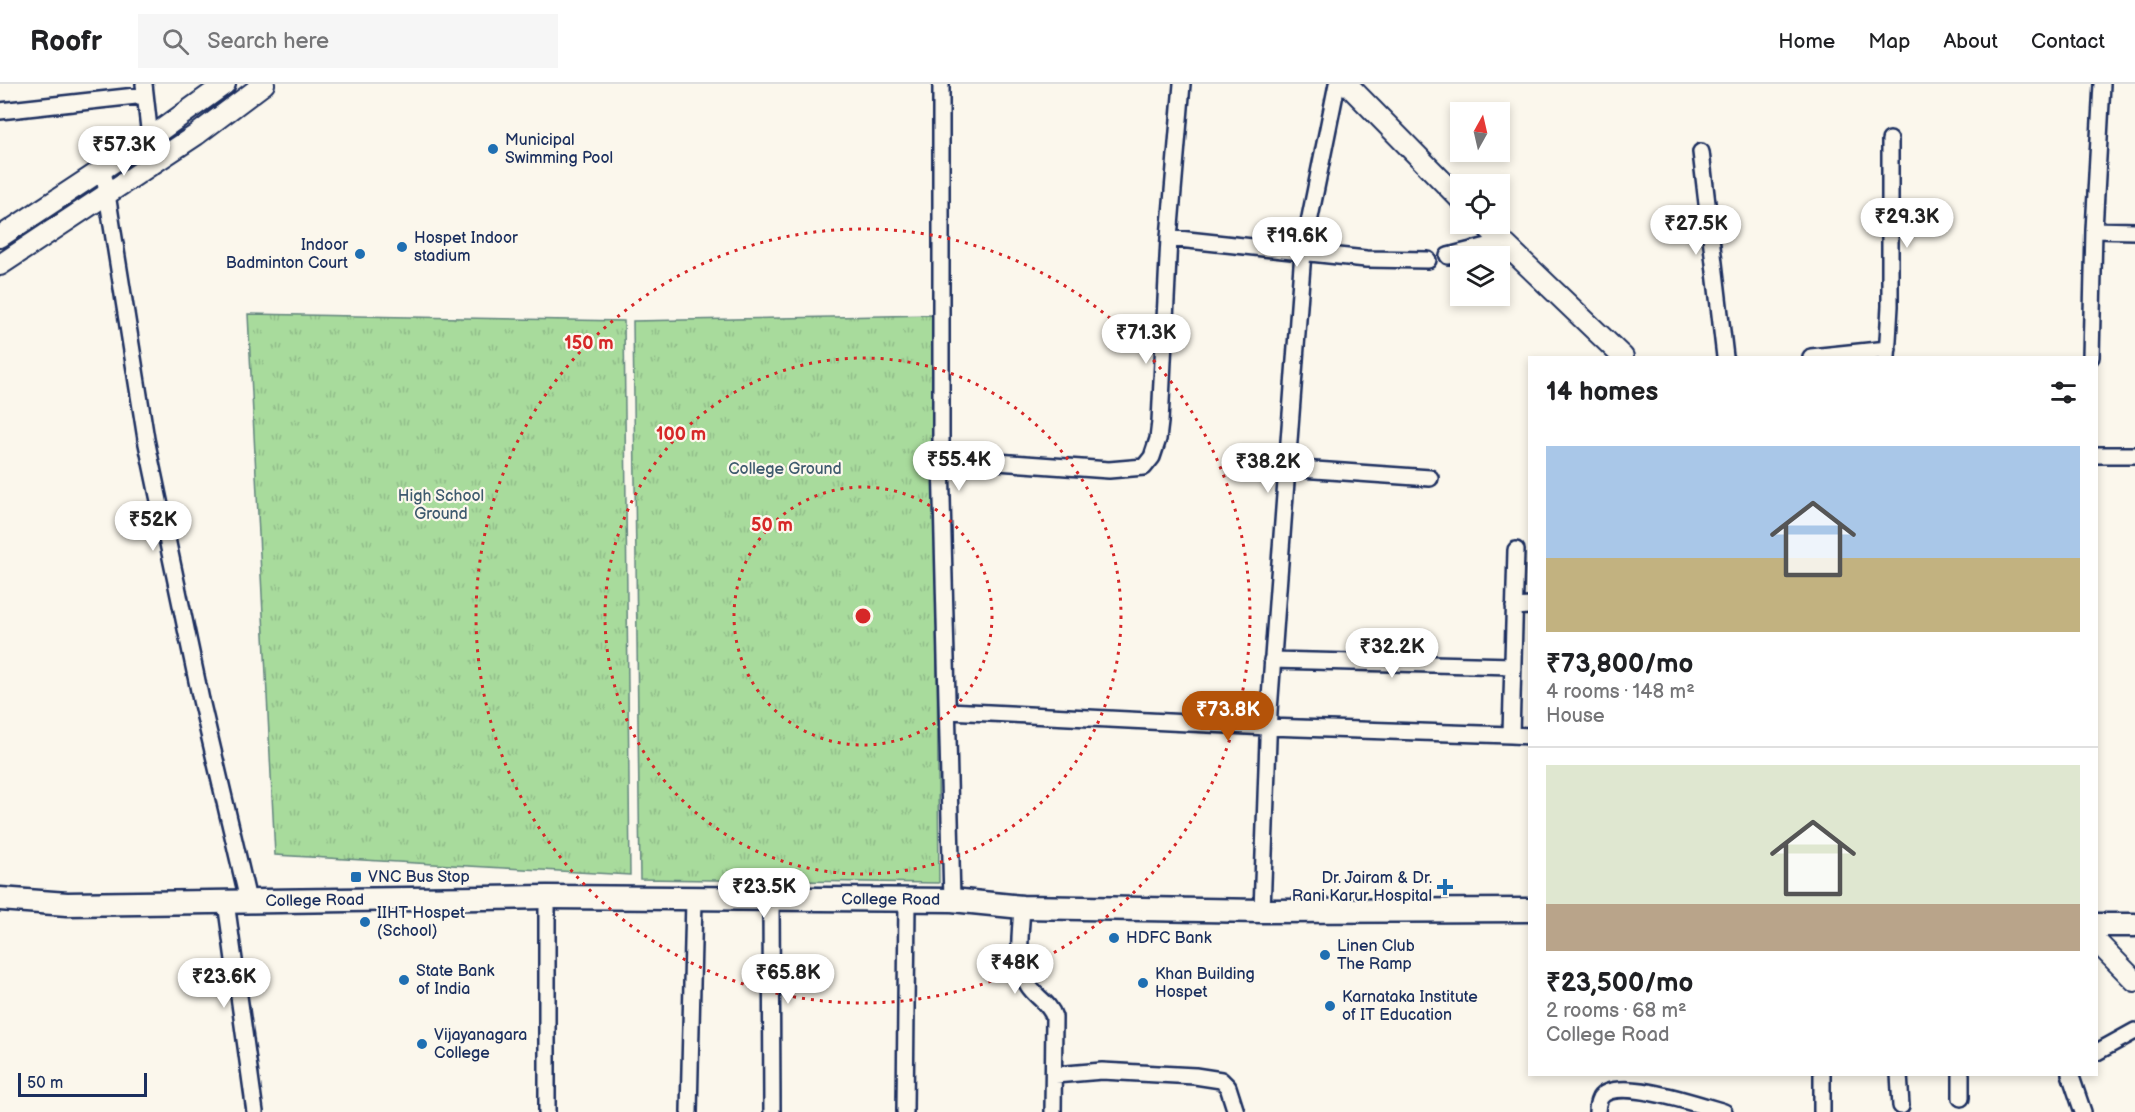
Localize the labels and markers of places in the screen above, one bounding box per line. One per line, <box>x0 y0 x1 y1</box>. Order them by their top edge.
pin: ₹57.3K <box>75 126 173 177</box>
place label: Municipal Swimming Pool <box>505 131 613 168</box>
marker: Municipal Swimming Pool <box>486 142 500 156</box>
pin: ₹29.3K <box>1858 198 1956 249</box>
pin: ₹27.5K <box>1647 205 1745 256</box>
pin: ₹19.6K <box>1248 217 1346 268</box>
place label: Hospet Indoor stadium <box>414 229 518 266</box>
place label: Indoor Badminton Court <box>226 236 348 273</box>
marker: Hospet Indoor stadium <box>395 240 409 254</box>
marker: Indoor Badminton Court <box>353 247 367 261</box>
pin: ₹71.3K <box>1097 314 1195 365</box>
pin: ₹55.4K <box>910 441 1008 492</box>
pin: ₹38.2K <box>1219 443 1317 494</box>
pin: ₹52K <box>117 501 189 552</box>
centre of rings <box>853 606 873 626</box>
pin: ₹32.2K <box>1343 628 1441 679</box>
pin: ₹73.8K <box>1179 691 1277 742</box>
place label: VNC Bus Stop <box>368 868 470 887</box>
pin: ₹23.5K <box>715 868 813 919</box>
place label: Dr. Jairam & Dr. Rani Karur Hospital <box>1292 869 1432 906</box>
marker: VNC Bus Stop <box>349 870 363 884</box>
marker: Dr. Jairam & Dr. Rani Karur Hospital <box>1436 878 1454 896</box>
place label: IIHT Hospet (School) <box>377 904 465 941</box>
marker: IIHT Hospet (School) <box>358 915 372 929</box>
place label: HDFC Bank <box>1126 929 1212 948</box>
marker: HDFC Bank <box>1107 931 1121 945</box>
place label: Linen Club The Ramp <box>1337 937 1415 974</box>
pin: ₹48K <box>979 944 1051 995</box>
marker: Linen Club The Ramp <box>1318 948 1332 962</box>
pin: ₹65.8K <box>739 954 837 1005</box>
pin: ₹23.6K <box>175 958 273 1009</box>
place label: State Bank of India <box>416 962 494 999</box>
place label: Khan Building Hospet <box>1155 965 1255 1002</box>
marker: State Bank of India <box>397 973 411 987</box>
marker: Khan Building Hospet <box>1136 976 1150 990</box>
place label: Karnataka Institute of IT Education <box>1342 988 1478 1025</box>
marker: Karnataka Institute of IT Education <box>1323 999 1337 1013</box>
place label: Vijayanagara College <box>434 1026 527 1063</box>
marker: Vijayanagara College <box>415 1037 429 1051</box>

